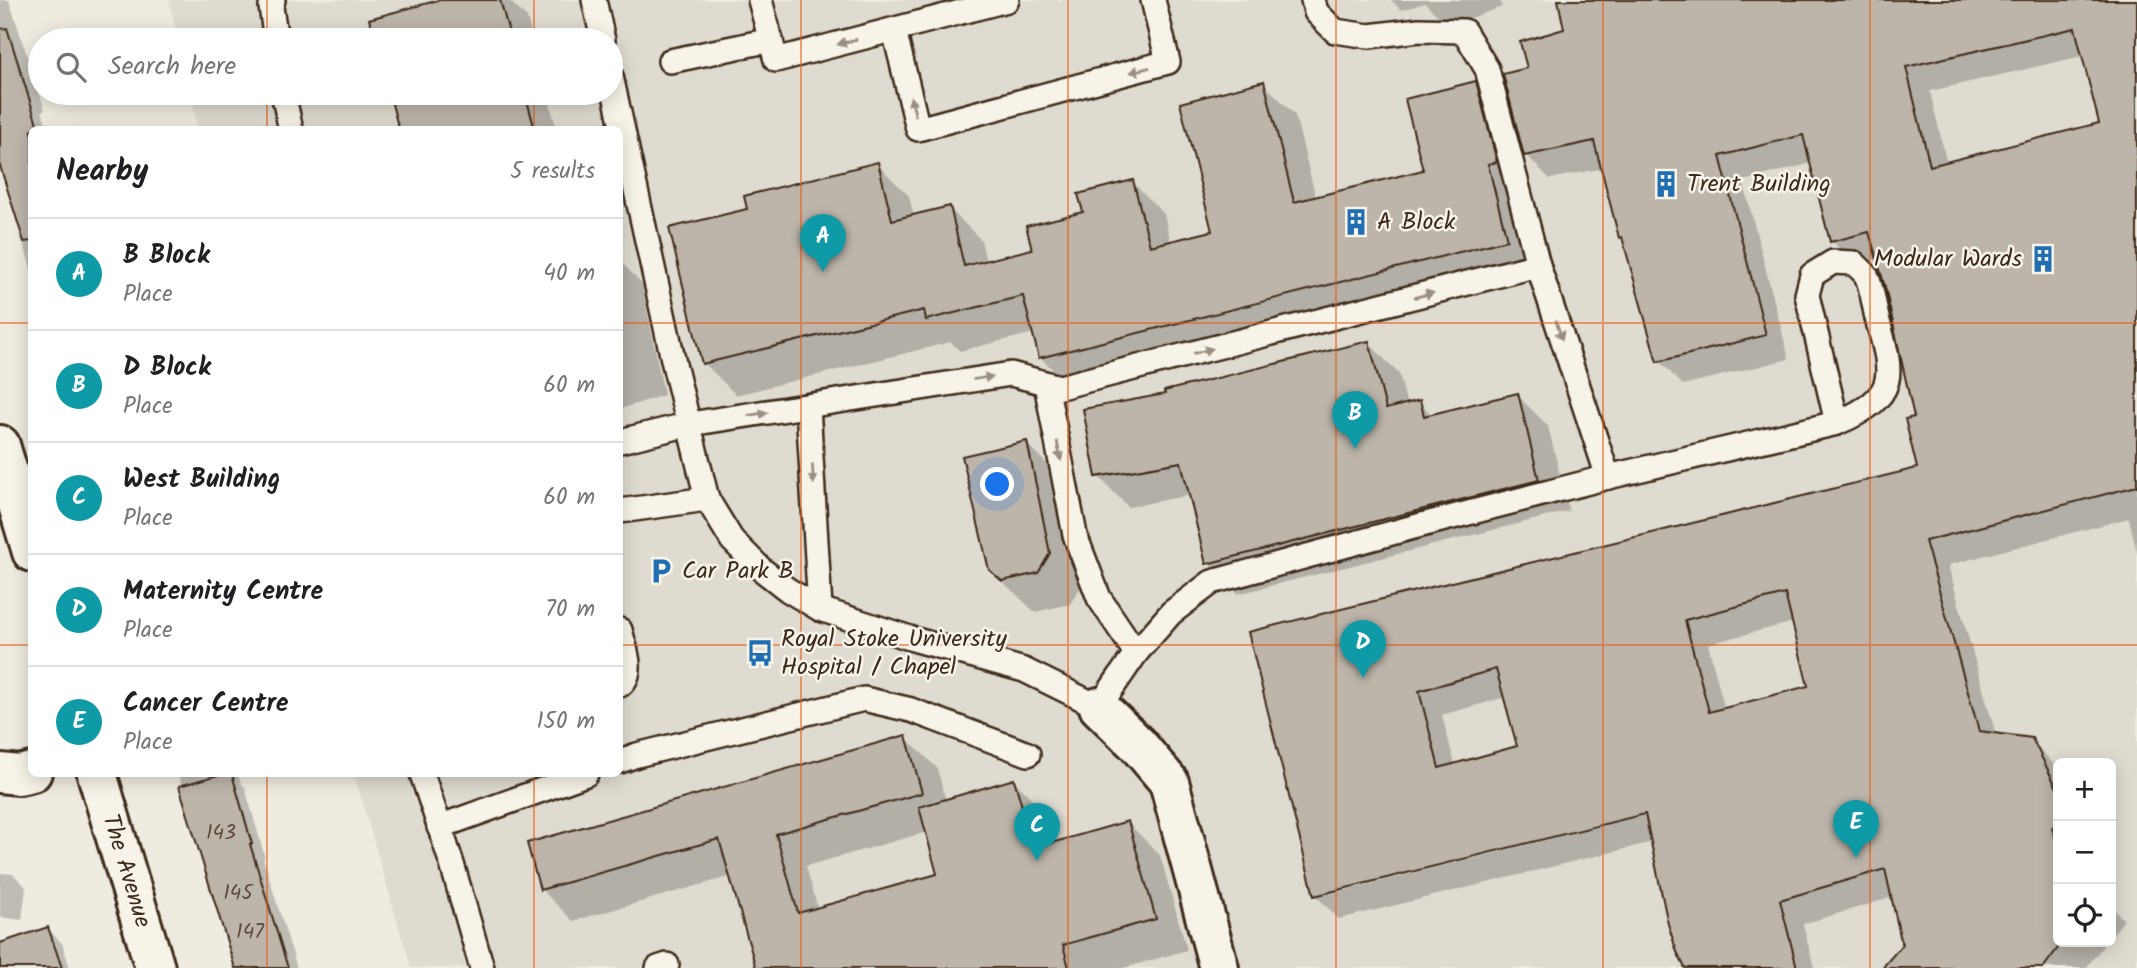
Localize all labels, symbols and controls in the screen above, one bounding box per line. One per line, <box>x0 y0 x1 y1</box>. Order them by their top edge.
search box <box>28 28 623 105</box>
one-way arrow <box>835 37 857 48</box>
text: Search here <box>108 46 236 88</box>
icon: search <box>52 48 90 86</box>
one-way arrow <box>1129 65 1151 76</box>
one-way arrow <box>907 95 918 117</box>
text: Nearby <box>56 148 148 196</box>
text: 5 results <box>510 154 595 190</box>
place label: Trent Building <box>1687 165 1831 204</box>
building icon: Trent Building <box>1651 169 1681 199</box>
place label: A Block <box>1377 203 1456 242</box>
building icon: A Block <box>1341 207 1371 237</box>
pin: A <box>800 214 846 272</box>
text: B Block <box>123 235 210 277</box>
place label: Modular Wards <box>1874 240 2022 279</box>
building icon: Modular Wards <box>2028 244 2058 274</box>
text: A <box>72 256 86 292</box>
text: 40 m <box>543 256 595 292</box>
text: Place <box>123 277 173 313</box>
one-way arrow <box>1413 289 1435 300</box>
one-way arrow <box>1555 320 1565 341</box>
one-way arrow <box>1192 345 1214 356</box>
text: D Block <box>123 347 211 389</box>
text: B <box>72 368 86 404</box>
text: 60 m <box>543 368 595 404</box>
one-way arrow <box>972 372 994 383</box>
text: Place <box>123 389 173 425</box>
pin: B <box>1332 391 1378 449</box>
one-way arrow <box>747 408 769 419</box>
one-way arrow <box>1054 440 1065 462</box>
text: West Building <box>123 459 280 501</box>
one-way arrow <box>807 463 818 485</box>
your location <box>980 467 1014 501</box>
text: C <box>72 480 86 516</box>
text: 60 m <box>543 480 595 516</box>
text: Place <box>123 501 173 537</box>
place label: Car Park B <box>682 552 794 591</box>
parking icon: Car Park B <box>646 556 676 586</box>
text: Maternity Centre <box>123 571 323 613</box>
text: D <box>71 592 87 628</box>
text: 70 m <box>545 592 595 628</box>
text: Place <box>123 613 173 649</box>
place label: Royal Stoke University Hospital / Chapel <box>781 620 1007 687</box>
pin: D <box>1340 620 1386 678</box>
bus stop icon: Royal Stoke University Hospital / Chapel <box>745 638 775 668</box>
text: Cancer Centre <box>123 683 289 725</box>
text: E <box>73 704 85 740</box>
text: 150 m <box>536 704 595 740</box>
text: Place <box>123 725 173 761</box>
map controls <box>2053 758 2116 947</box>
button: + <box>2053 758 2116 821</box>
pin: E <box>1833 800 1879 858</box>
pin: C <box>1014 803 1060 861</box>
street label: The Avenue <box>90 809 162 933</box>
house number: 143 <box>206 817 236 850</box>
button: − <box>2053 821 2116 884</box>
house number: 145 <box>223 877 254 910</box>
button: locate <box>2053 884 2116 947</box>
house number: 147 <box>236 916 265 949</box>

